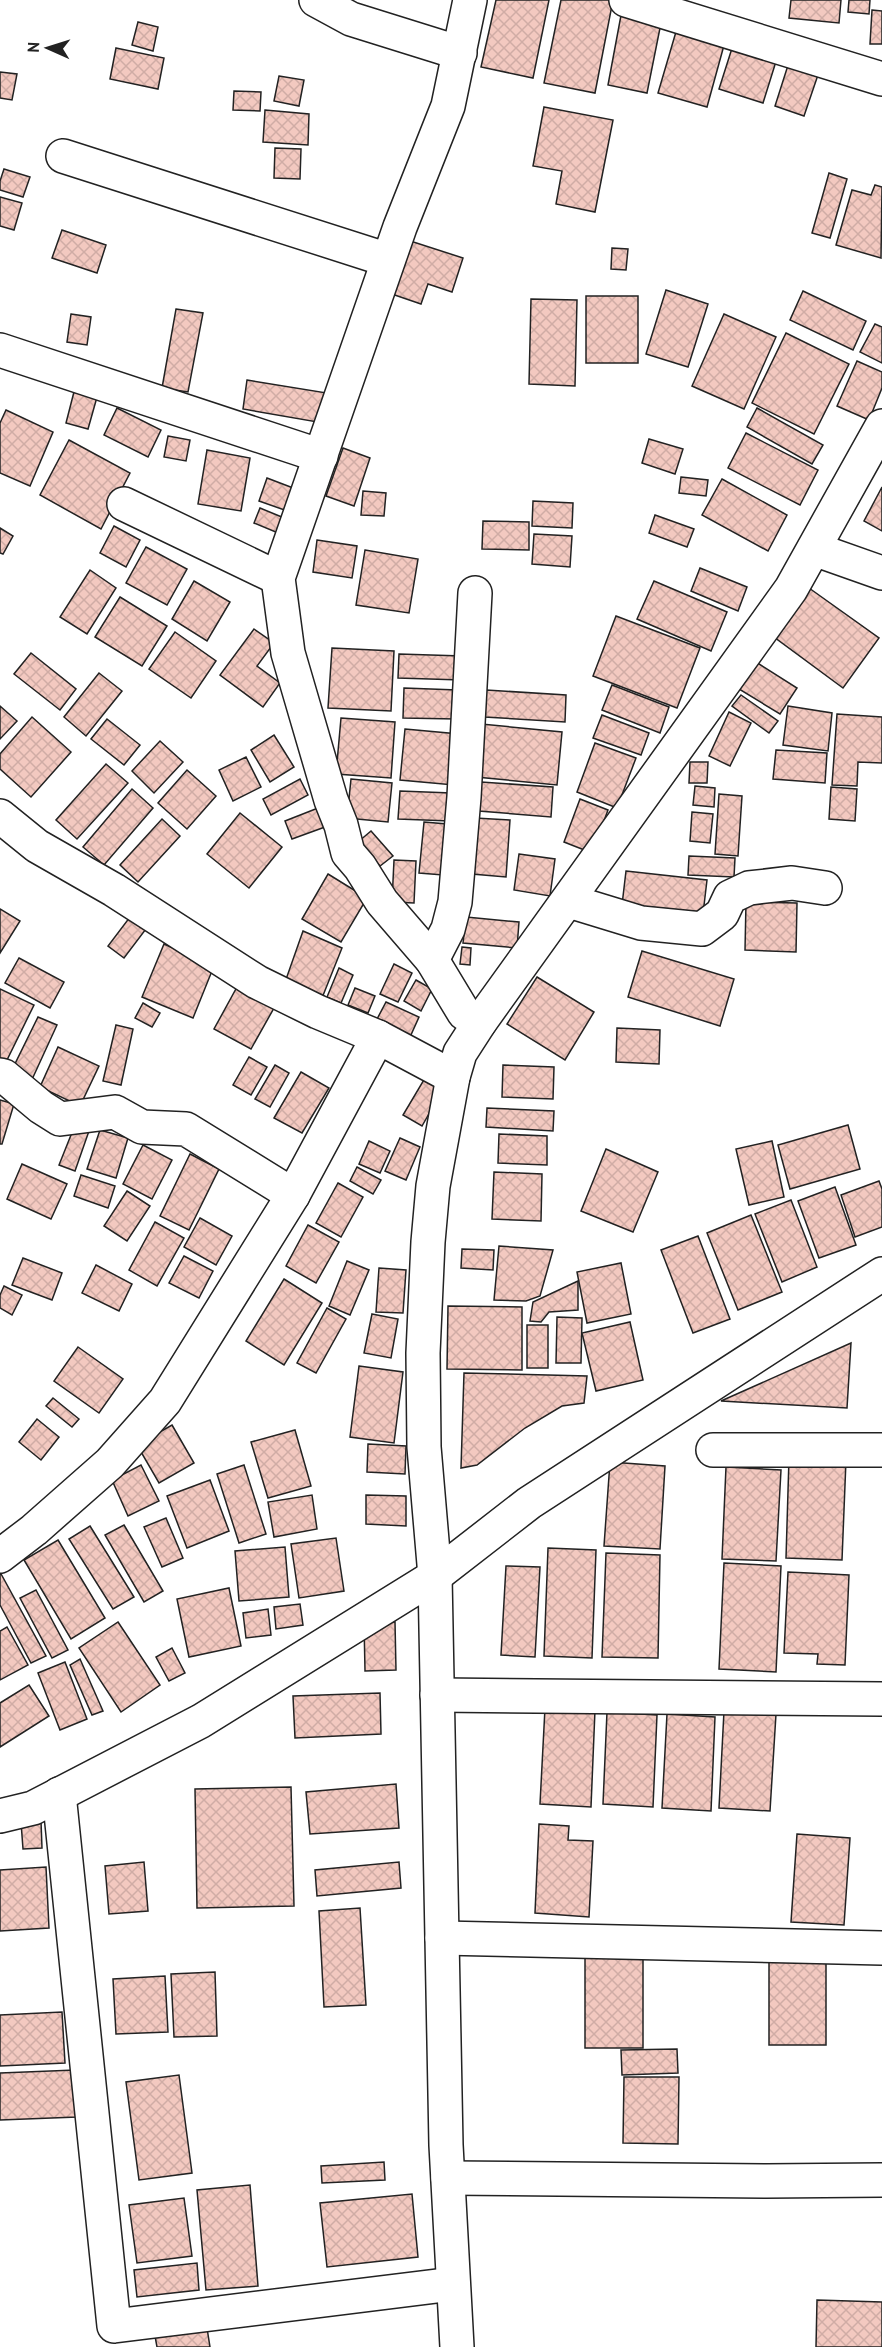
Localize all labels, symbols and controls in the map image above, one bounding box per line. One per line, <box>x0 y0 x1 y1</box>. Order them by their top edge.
north arrow <box>18 18 78 78</box>
text: N <box>23 41 43 53</box>

